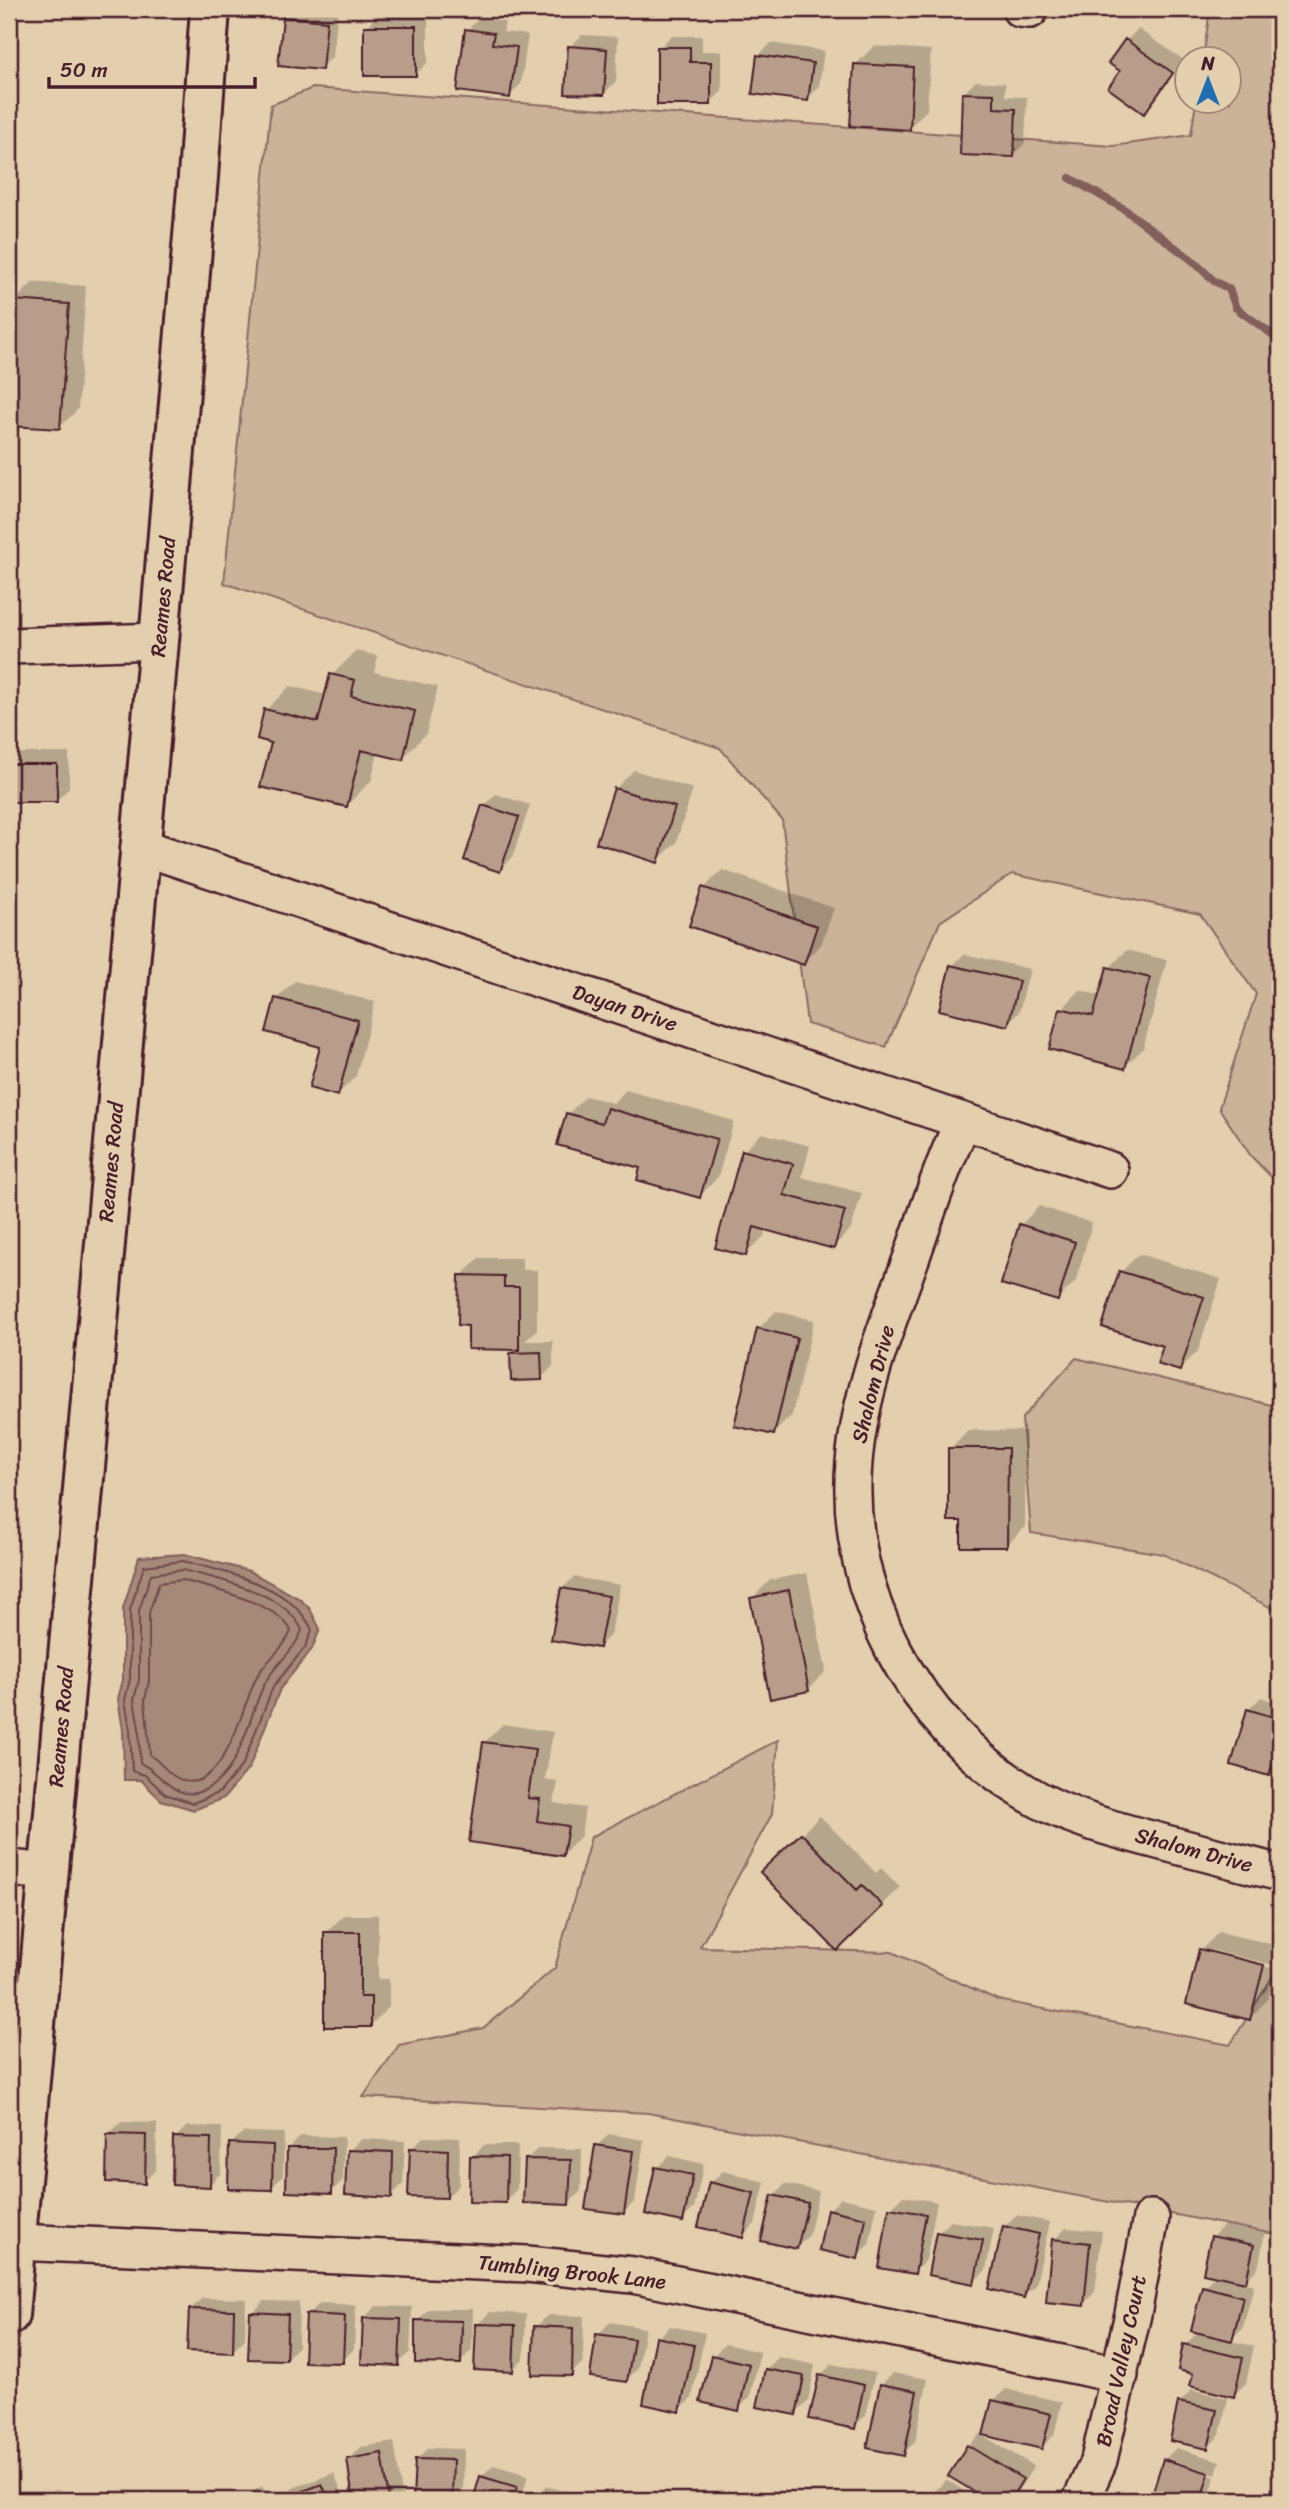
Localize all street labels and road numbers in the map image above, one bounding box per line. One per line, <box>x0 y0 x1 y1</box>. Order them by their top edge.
street label: Reames Road <box>139 533 187 659</box>
street label: Dayan Drive <box>567 973 683 1043</box>
street label: Reames Road <box>87 1098 135 1224</box>
street label: Shalom Drive <box>840 1321 906 1447</box>
street label: Reames Road <box>37 1663 85 1789</box>
street label: Shalom Drive <box>1131 1816 1257 1884</box>
street label: Tumbling Brook Lane <box>476 2243 668 2301</box>
street label: Broad Valley Court <box>1084 2272 1158 2450</box>

